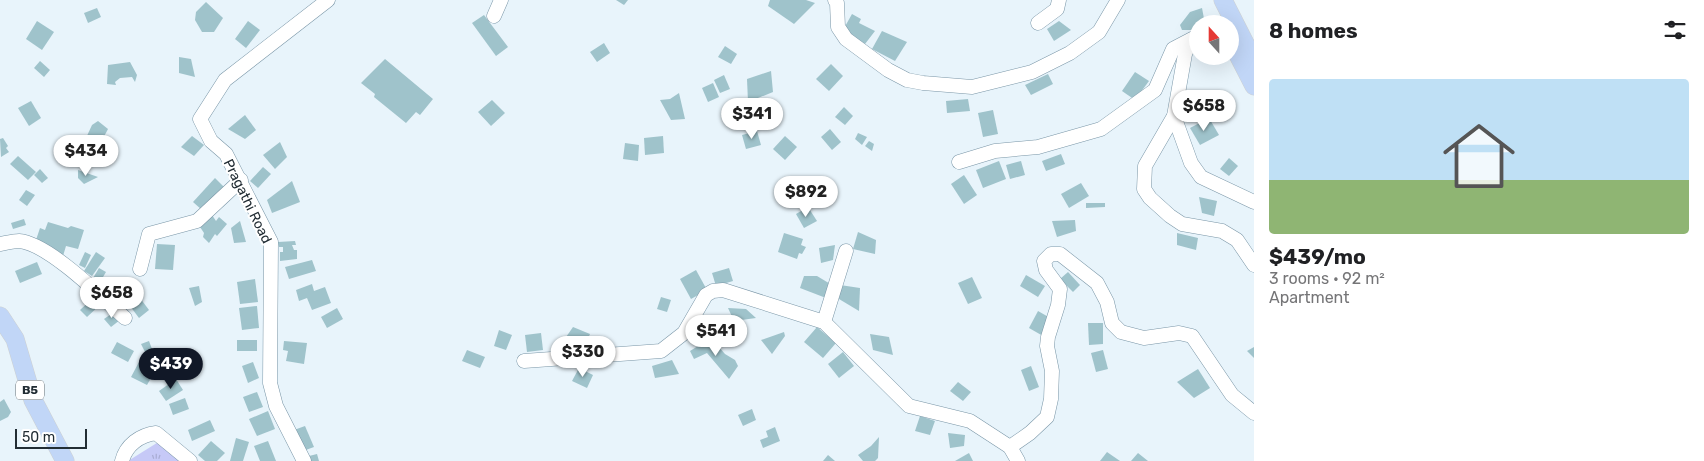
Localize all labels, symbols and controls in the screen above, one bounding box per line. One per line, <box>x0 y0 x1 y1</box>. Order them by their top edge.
north arrow <box>1189 15 1239 65</box>
map controls <box>1189 15 1239 65</box>
icon: filters <box>1661 16 1689 44</box>
text: 8 homes <box>1269 18 1358 43</box>
pin: $658 <box>1174 90 1234 132</box>
text: $658 <box>1183 96 1225 115</box>
pin: $341 <box>722 98 782 140</box>
text: $341 <box>732 104 772 123</box>
icon: home <box>1434 111 1524 201</box>
pin: $434 <box>56 134 116 177</box>
text: $434 <box>64 141 108 160</box>
street label: Pragathi Road <box>220 156 275 246</box>
pin: $892 <box>776 176 836 218</box>
text: $892 <box>785 182 827 201</box>
text: $439/mo <box>1269 244 1366 269</box>
text: 3 rooms · 92 m² <box>1269 269 1385 288</box>
pin: $658 <box>82 276 142 319</box>
text: $658 <box>91 283 133 302</box>
text: Apartment <box>1269 288 1349 307</box>
pin: $541 <box>686 314 746 357</box>
text: $541 <box>696 321 736 340</box>
pin: $330 <box>553 336 613 378</box>
text: $330 <box>562 342 604 361</box>
pin: $439 <box>141 348 201 390</box>
text: $439 <box>150 354 192 373</box>
road number: B5 <box>16 380 44 400</box>
scale bar <box>15 426 88 449</box>
text: 50 m <box>22 429 55 446</box>

